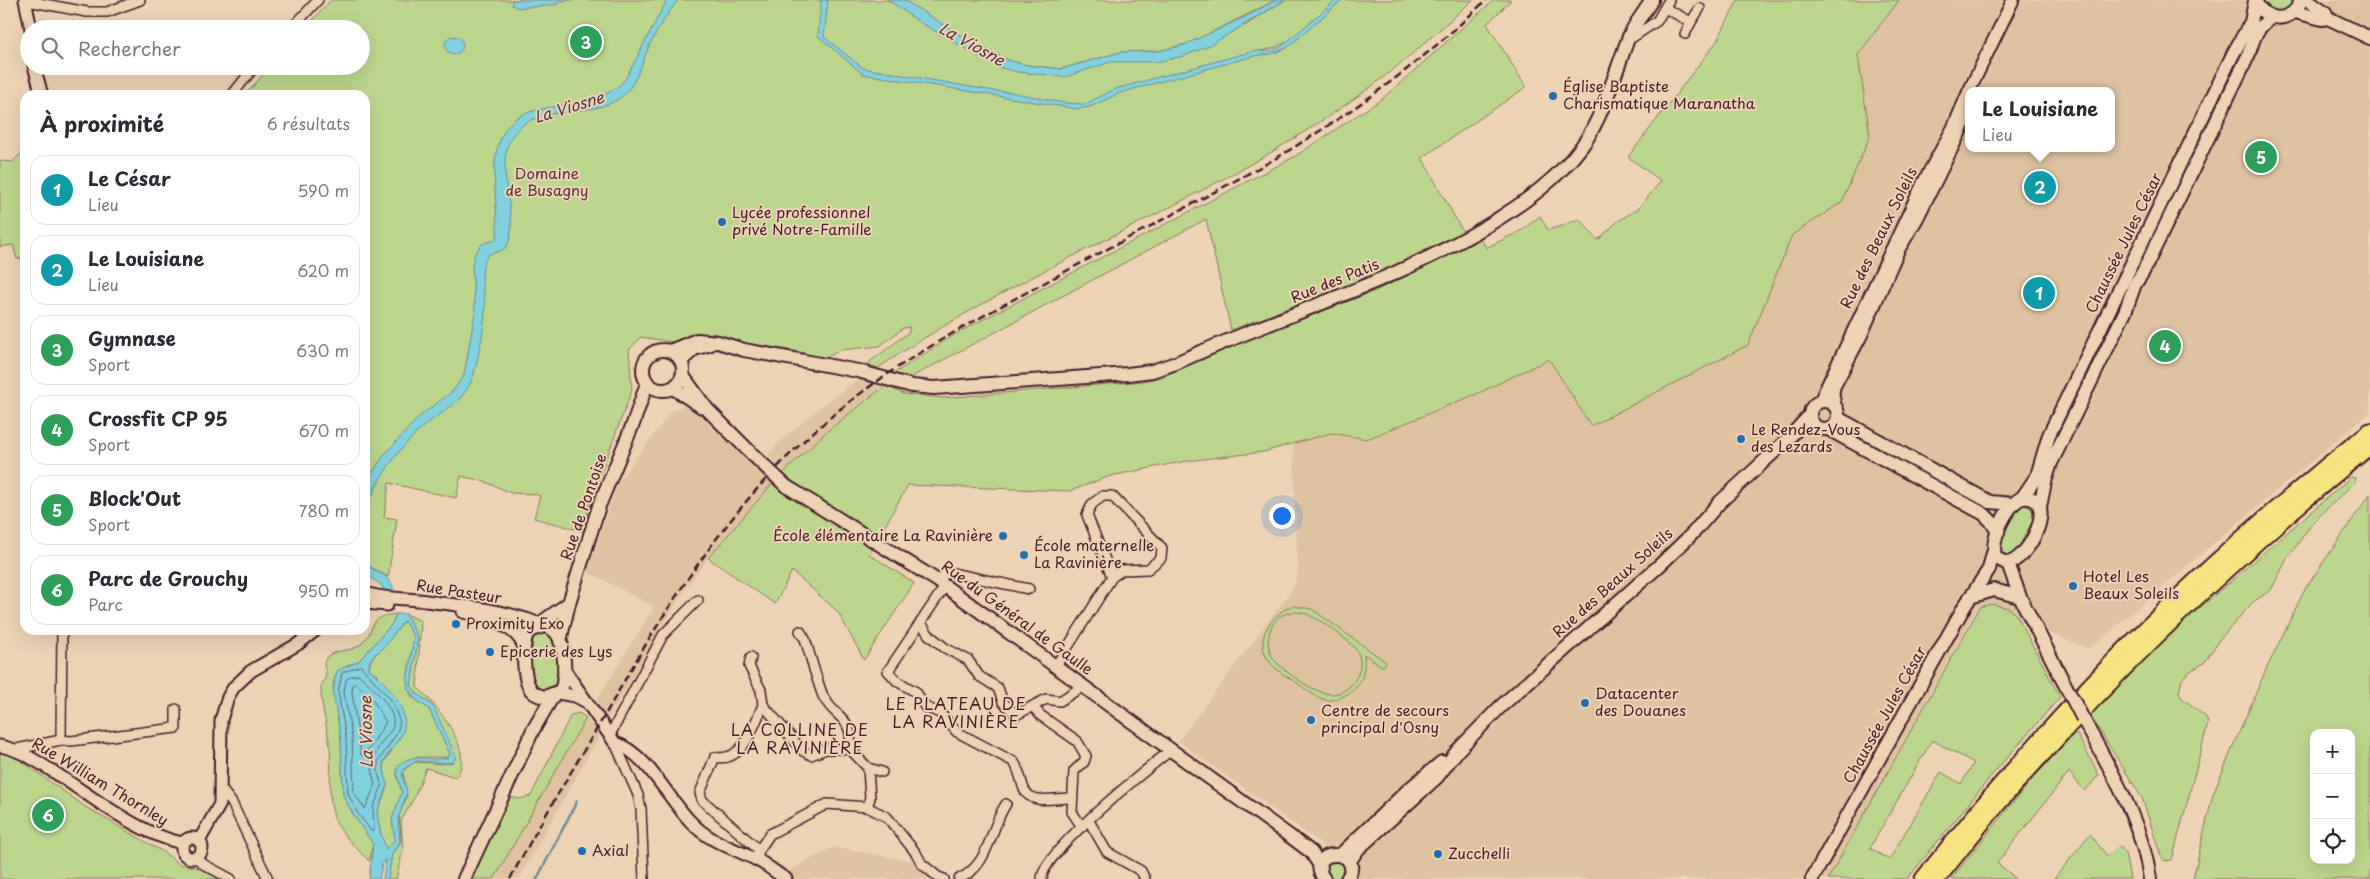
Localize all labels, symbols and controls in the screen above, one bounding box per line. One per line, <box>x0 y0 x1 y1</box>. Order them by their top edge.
water label: La Viosne <box>935 15 1011 72</box>
search box <box>20 20 370 75</box>
pin: 3 <box>570 23 602 61</box>
icon: search <box>38 34 66 62</box>
text: Rechercher <box>78 34 181 62</box>
place label: Église Baptiste Charismatique Maranatha <box>1563 74 1756 114</box>
water label: La Viosne <box>531 84 608 128</box>
popup <box>1965 87 2115 152</box>
marker: Église Baptiste Charismatique Maranatha <box>1547 90 1559 102</box>
text: Le Louisiane <box>1982 94 2098 122</box>
text: À proximité <box>40 107 164 139</box>
text: 6 résultats <box>267 111 350 135</box>
text: Lieu <box>1982 122 2013 146</box>
pin: 5 <box>2245 138 2277 176</box>
park label: Domaine de Busagny <box>506 161 588 201</box>
street label: Rue des Beaux Soleils <box>1833 163 1922 312</box>
text: Le César <box>88 164 171 192</box>
pin: 2 <box>2024 168 2056 206</box>
street label: Chaussée Jules César <box>2079 168 2167 317</box>
text: 1 <box>53 178 61 202</box>
text: 590 m <box>297 178 349 202</box>
text: Lieu <box>88 192 119 216</box>
place label: Lycée professionnel privé Notre-Famille <box>732 200 872 240</box>
marker: Lycée professionnel privé Notre-Famille <box>716 216 728 228</box>
text: Le Louisiane <box>88 244 204 272</box>
street label: Rue des Patis <box>1287 251 1382 308</box>
text: 2 <box>51 258 63 282</box>
text: 620 m <box>297 258 349 282</box>
text: Lieu <box>88 272 119 296</box>
pin: 1 <box>2023 274 2055 312</box>
text: Gymnase <box>88 324 176 352</box>
pin: 4 <box>2149 327 2181 365</box>
text: 3 <box>52 338 62 362</box>
text: 630 m <box>296 338 349 362</box>
text: Sport <box>88 352 130 376</box>
text: Crossfit CP 95 <box>88 404 228 432</box>
place label: Le Rendez-Vous des Lezards <box>1751 417 1860 457</box>
text: 4 <box>52 418 62 442</box>
text: 670 m <box>299 418 349 442</box>
text: Sport <box>88 432 130 456</box>
marker: Le Rendez-Vous des Lezards <box>1735 433 1747 445</box>
street label: Rue de Pontoise <box>554 450 612 563</box>
text: Block'Out <box>88 484 181 512</box>
text: 5 <box>52 498 62 522</box>
text: 780 m <box>299 498 349 522</box>
your location <box>1269 503 1295 529</box>
text: Sport <box>88 512 130 536</box>
street label: Rue des Beaux Soleils <box>1547 521 1677 642</box>
place label: École élémentaire La Ravinière <box>773 523 993 546</box>
marker: École élémentaire La Ravinière <box>997 530 1009 542</box>
place label: École maternelle La Ravinière <box>1034 533 1154 573</box>
marker: École maternelle La Ravinière <box>1018 549 1030 561</box>
street label: Rue du Général de Gaulle <box>937 554 1098 680</box>
text: Parc de Grouchy <box>88 564 248 592</box>
place label: Hotel Les Beaux Soleils <box>2083 564 2179 604</box>
street label: Rue Pasteur <box>415 572 504 609</box>
text: 6 <box>51 578 63 602</box>
text: 950 m <box>298 578 349 602</box>
marker: Hotel Les Beaux Soleils <box>2067 580 2079 592</box>
text: Parc <box>88 592 123 616</box>
place label: Proximity Exo <box>466 611 564 634</box>
marker: Proximity Exo <box>450 618 462 630</box>
place label: Epicerie des Lys <box>500 639 612 662</box>
street label: Chaussée Jules César <box>1836 641 1931 787</box>
marker: Epicerie des Lys <box>484 646 496 658</box>
place label: Datacenter des Douanes <box>1595 681 1686 721</box>
district label: LE PLATEAU DE LA RAVINIÈRE <box>886 691 1026 733</box>
water label: La Viosne <box>352 695 378 768</box>
marker: Datacenter des Douanes <box>1579 697 1591 709</box>
place label: Centre de secours principal d'Osny <box>1321 698 1449 738</box>
marker: Centre de secours principal d'Osny <box>1305 714 1317 726</box>
district label: LA COLLINE DE LA RAVINIÈRE <box>731 717 869 759</box>
map controls <box>2310 729 2355 864</box>
button: + <box>2310 729 2355 774</box>
street label: Rue William Thornley <box>28 731 173 831</box>
button: − <box>2310 774 2355 819</box>
pin: 6 <box>32 796 64 834</box>
button: locate <box>2310 819 2355 864</box>
place label: Axial <box>592 838 629 861</box>
place label: Zucchelli <box>1448 841 1510 864</box>
marker: Axial <box>576 845 588 857</box>
marker: Zucchelli <box>1432 848 1444 860</box>

